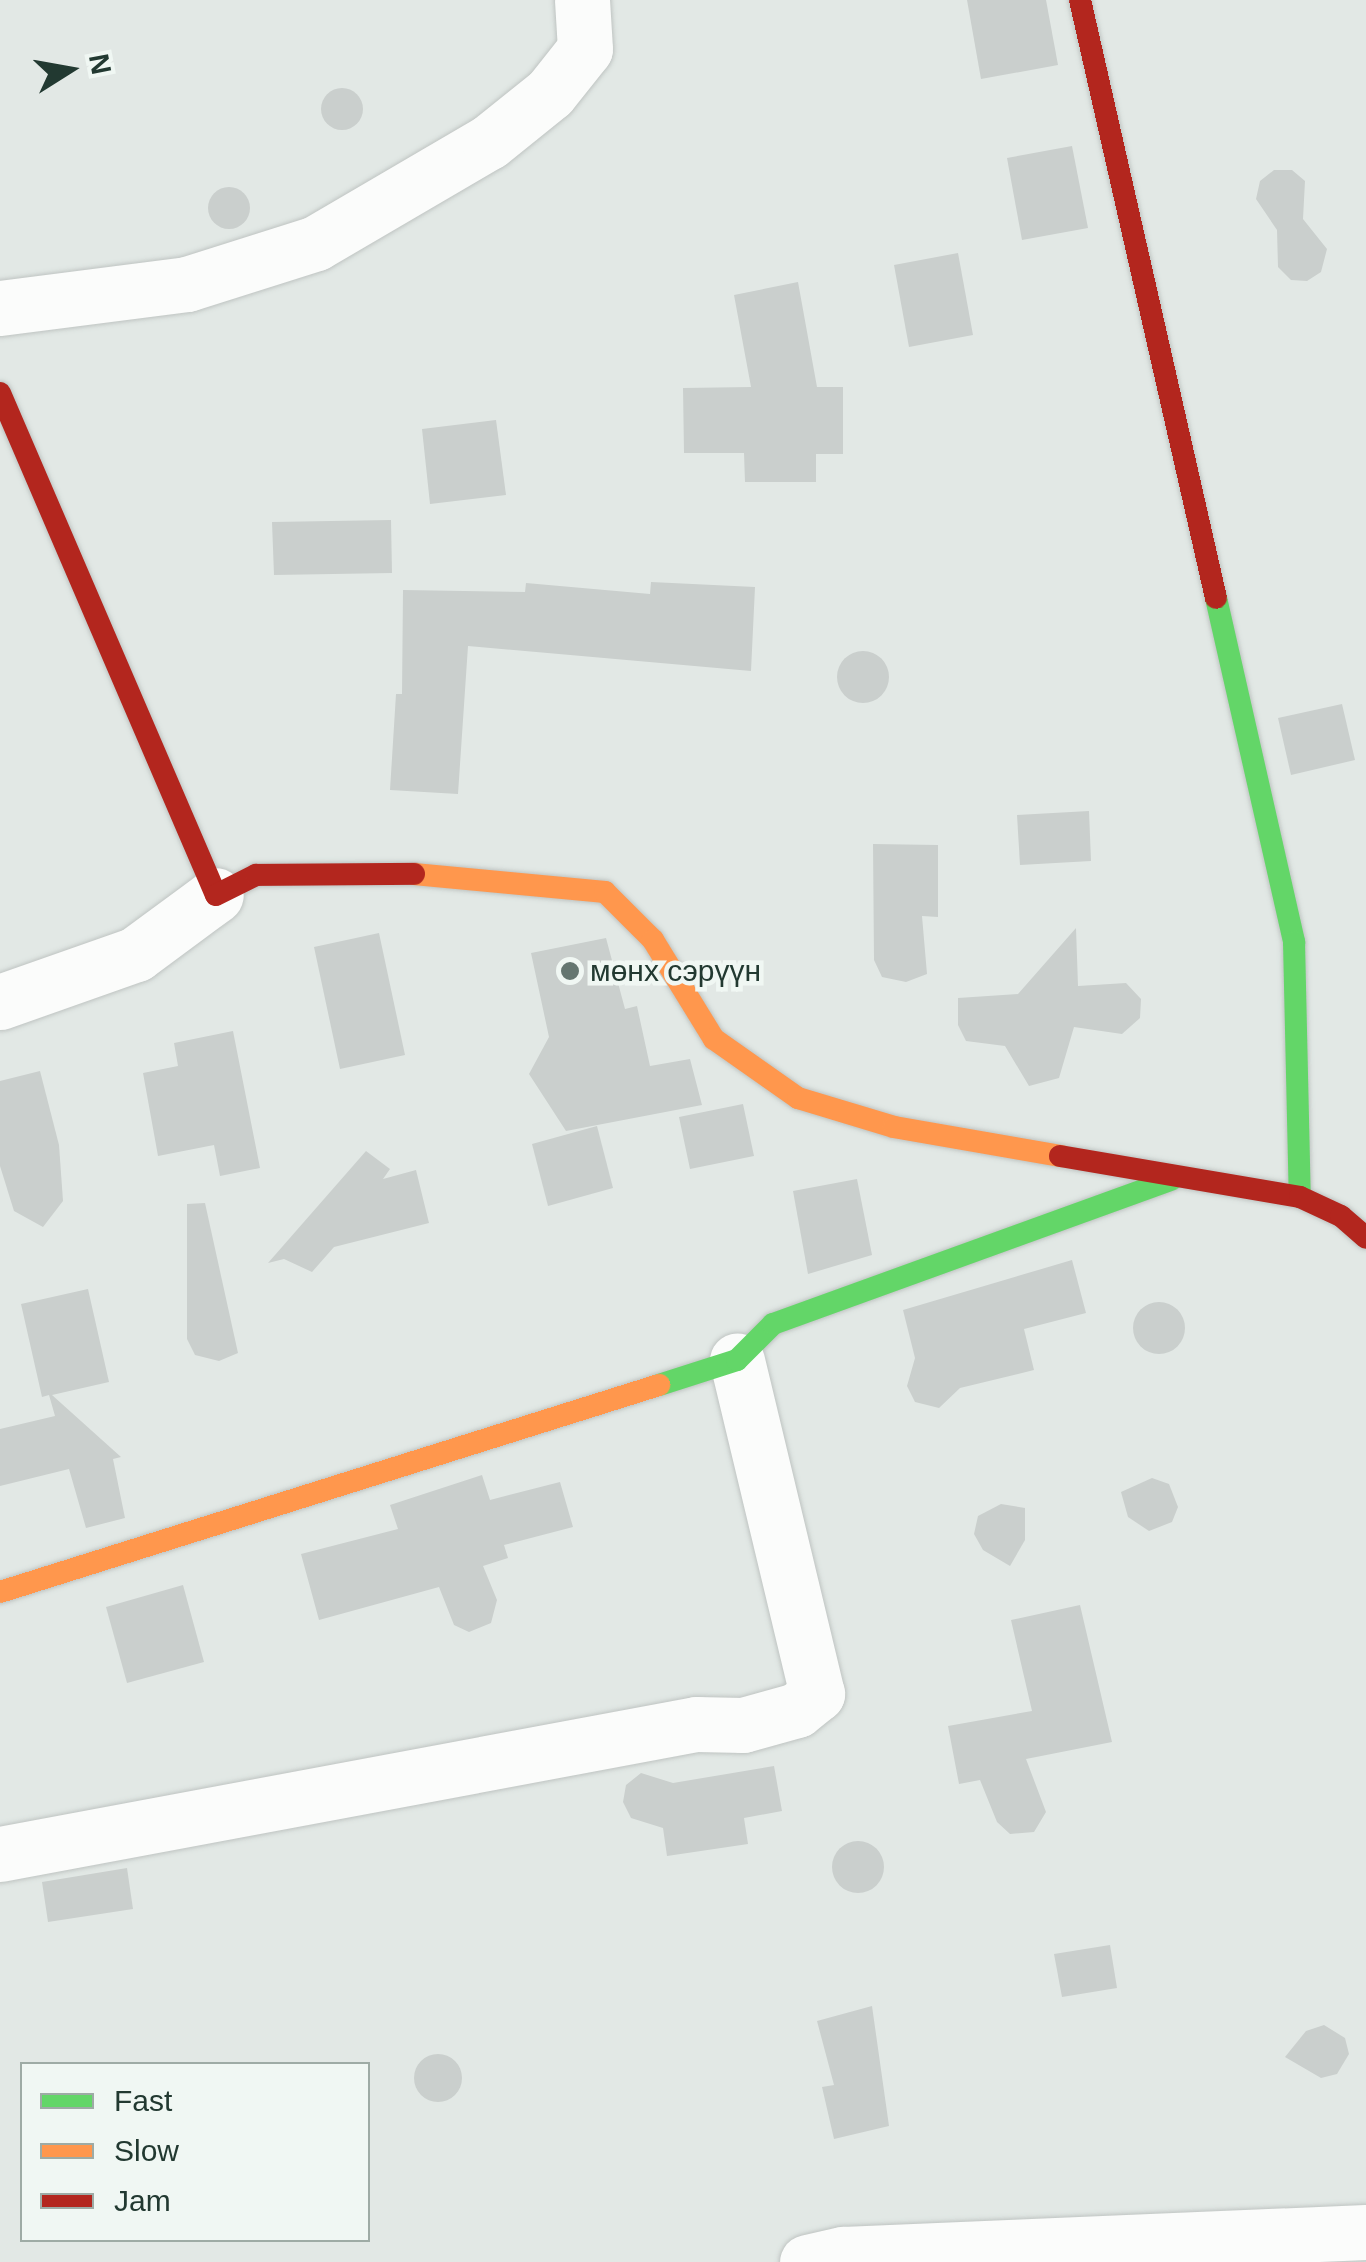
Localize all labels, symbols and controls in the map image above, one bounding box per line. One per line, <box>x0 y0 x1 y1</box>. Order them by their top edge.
north arrow <box>20 20 120 120</box>
text: N <box>83 51 117 77</box>
place label: мөнх сэрүүн <box>590 953 761 989</box>
marker: мөнх сэрүүн <box>559 960 581 982</box>
legend <box>20 2062 370 2242</box>
text: Fast <box>114 2084 172 2117</box>
text: Slow <box>114 2134 179 2167</box>
text: Jam <box>114 2184 171 2217</box>

